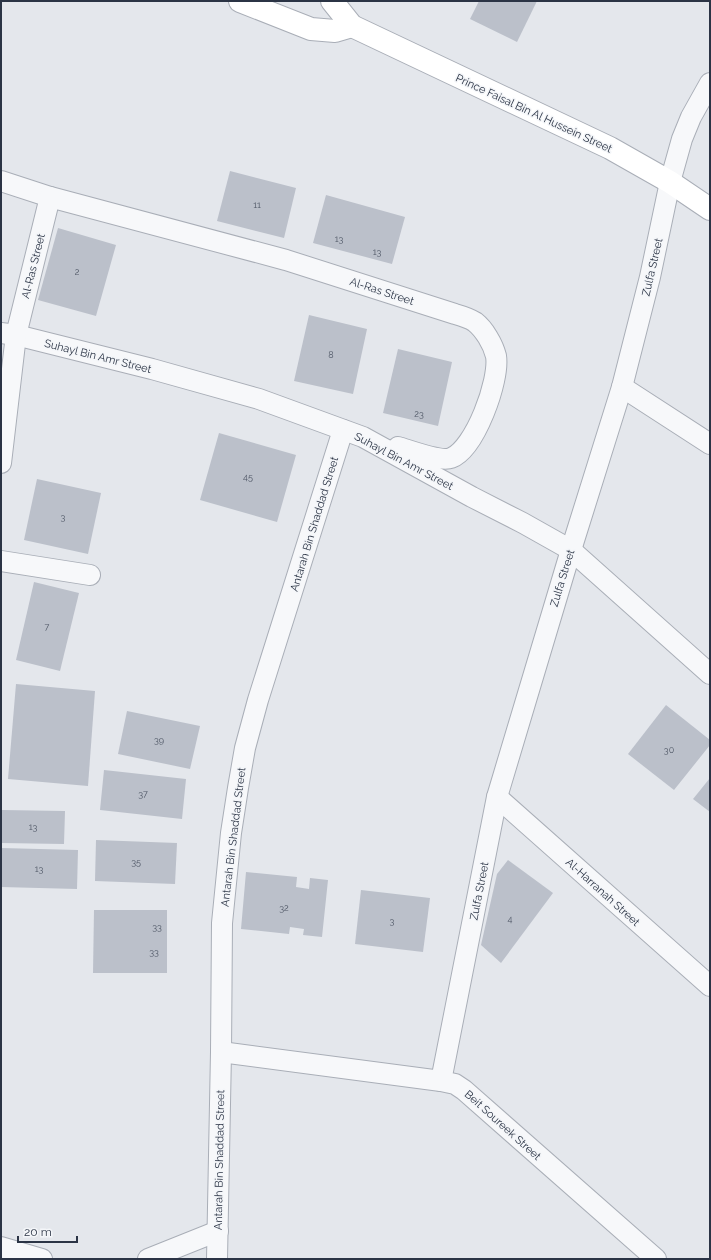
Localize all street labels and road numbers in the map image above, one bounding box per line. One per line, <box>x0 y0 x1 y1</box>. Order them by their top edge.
street label: Prince Faisal Bin Al Hussein Street <box>454 71 614 156</box>
street label: Al-Ras Street <box>19 232 48 300</box>
street label: Zulfa Street <box>639 237 666 297</box>
street label: Al-Ras Street <box>348 275 416 308</box>
street label: Suhayl Bin Amr Street <box>43 337 153 376</box>
street label: Suhayl Bin Amr Street <box>352 430 456 493</box>
street label: Antarah Bin Shaddad Street <box>288 455 341 593</box>
street label: Zulfa Street <box>548 548 577 608</box>
street label: Antarah Bin Shaddad Street <box>218 766 249 908</box>
street label: Al-Harranah Street <box>563 856 642 929</box>
street label: Zulfa Street <box>467 860 492 921</box>
street label: Beit Soureek Street <box>462 1088 544 1163</box>
street label: Antarah Bin Shaddad Street <box>212 1089 227 1230</box>

